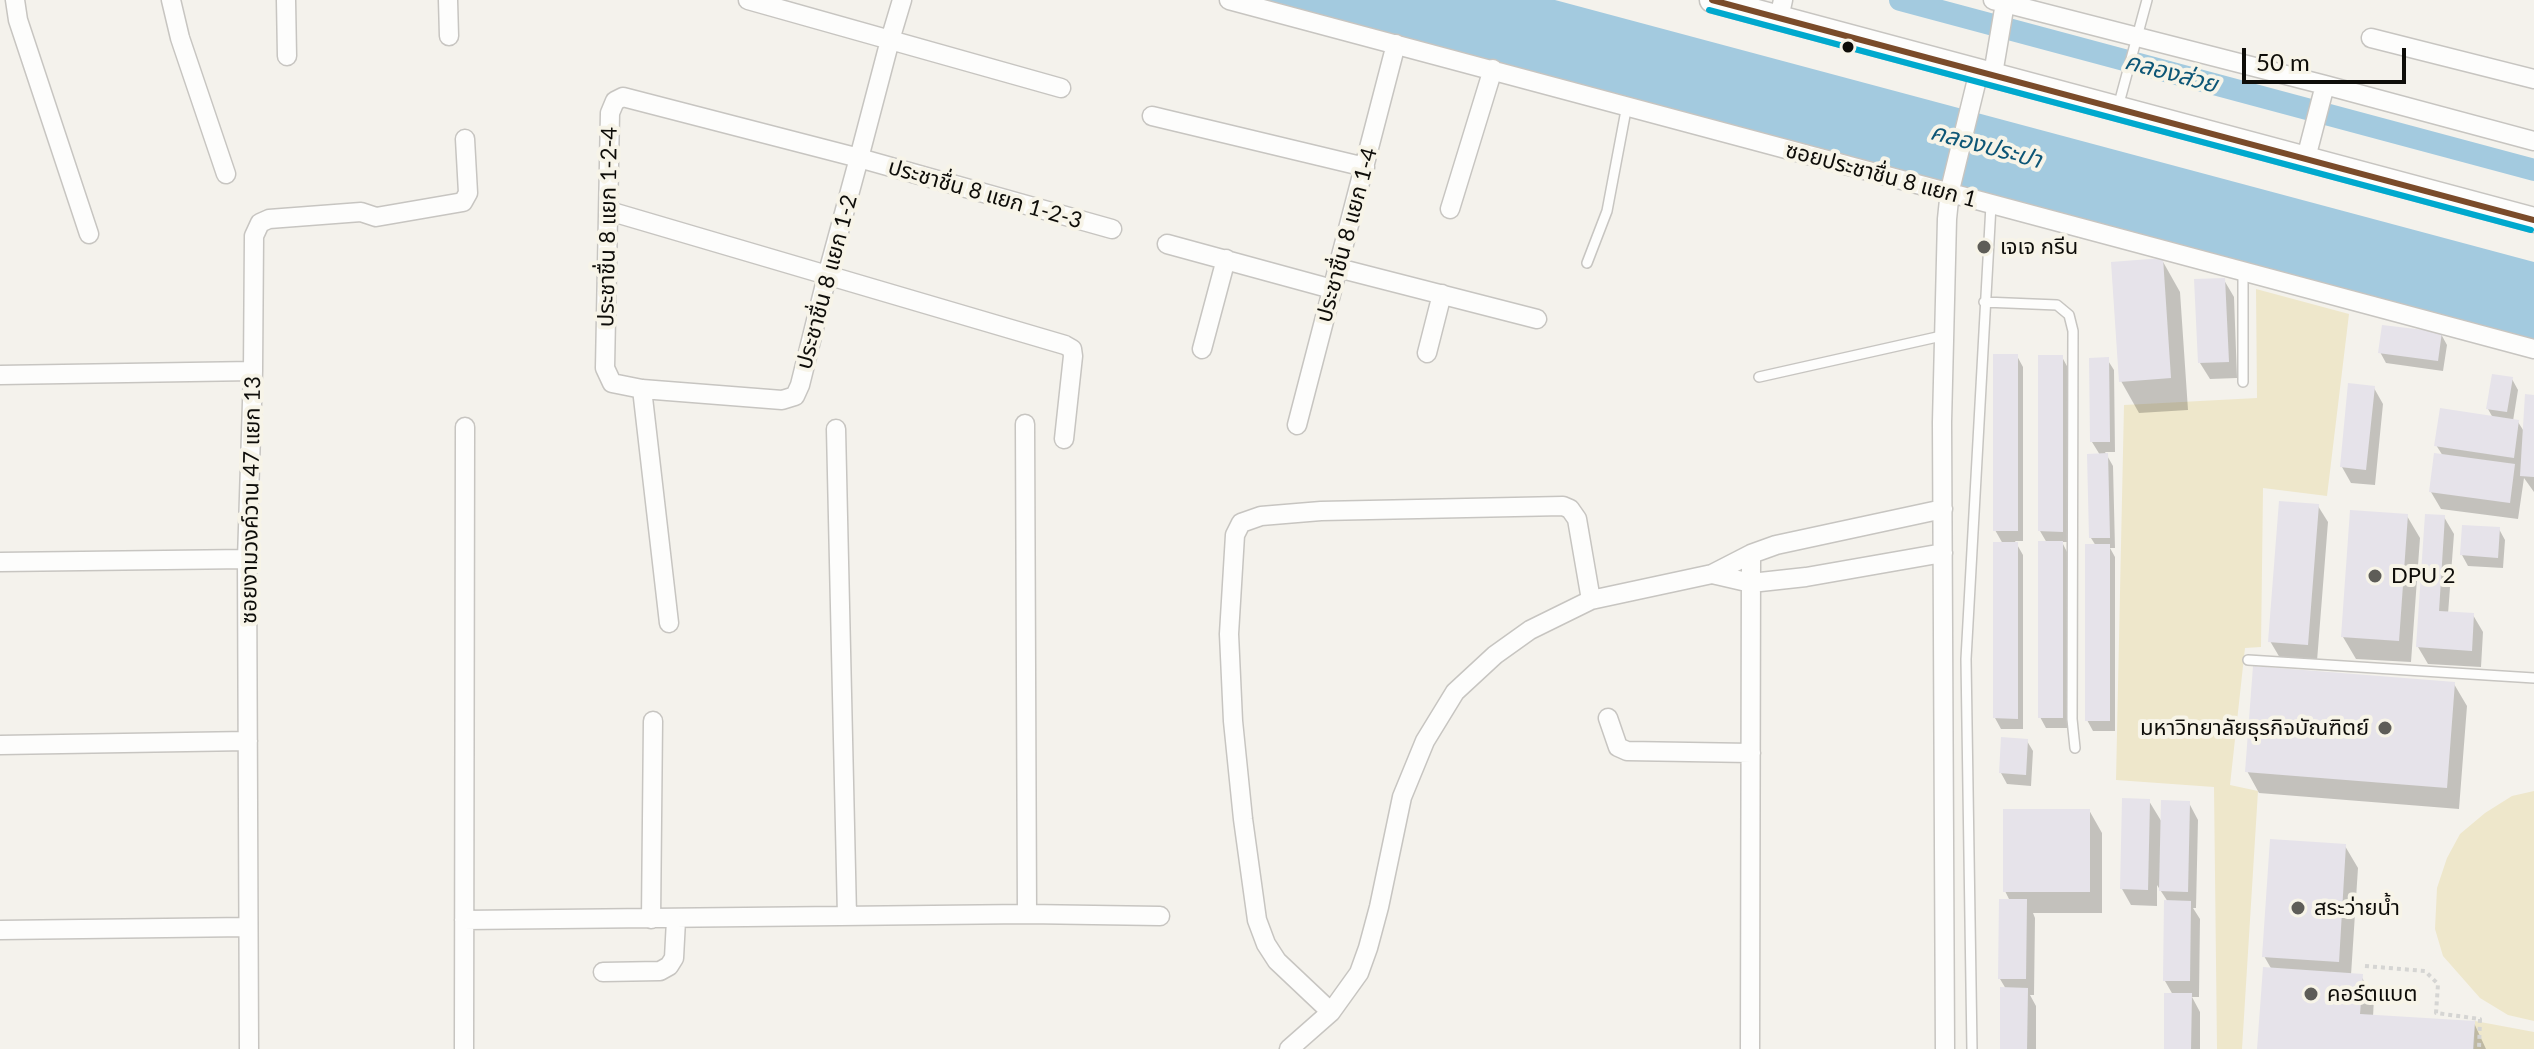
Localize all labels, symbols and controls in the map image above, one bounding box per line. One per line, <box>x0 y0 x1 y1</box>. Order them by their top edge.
scale bar <box>2246 32 2410 82</box>
unlabelled marker <box>1840 39 1856 55</box>
water label: คลองส่วย <box>2121 47 2221 99</box>
text: 50 m <box>2256 47 2310 76</box>
water label: คลองประปา <box>1927 117 2045 175</box>
street label: ประชาชื่น 8 แยก 1-2-4 <box>593 127 623 327</box>
street label: ซอยประชาชื่น 8 แยก 1 <box>1783 137 1979 213</box>
street label: ประชาชื่น 8 แยก 1-4 <box>1311 145 1383 325</box>
street label: ประชาชื่น 8 แยก 1-2-3 <box>885 154 1085 234</box>
street label: ประชาชื่น 8 แยก 1-2 <box>791 192 863 372</box>
place label: เจเจ กรีน <box>2000 234 2078 260</box>
marker: เจเจ กรีน <box>1975 238 1993 256</box>
street label: ซอยงามวงค์วาน 47 แยก 13 <box>236 376 266 624</box>
place label: DPU 2 <box>2391 563 2456 589</box>
marker: DPU 2 <box>2366 567 2384 585</box>
place label: มหาวิทยาลัยธุรกิจบัณฑิตย์ <box>2140 715 2369 741</box>
marker: มหาวิทยาลัยธุรกิจบัณฑิตย์ <box>2376 719 2394 737</box>
place label: สระว่ายน้ำ <box>2314 895 2400 921</box>
marker: สระว่ายน้ำ <box>2289 899 2307 917</box>
place label: คอร์ตแบต <box>2327 981 2417 1007</box>
marker: คอร์ตแบต <box>2302 985 2320 1003</box>

